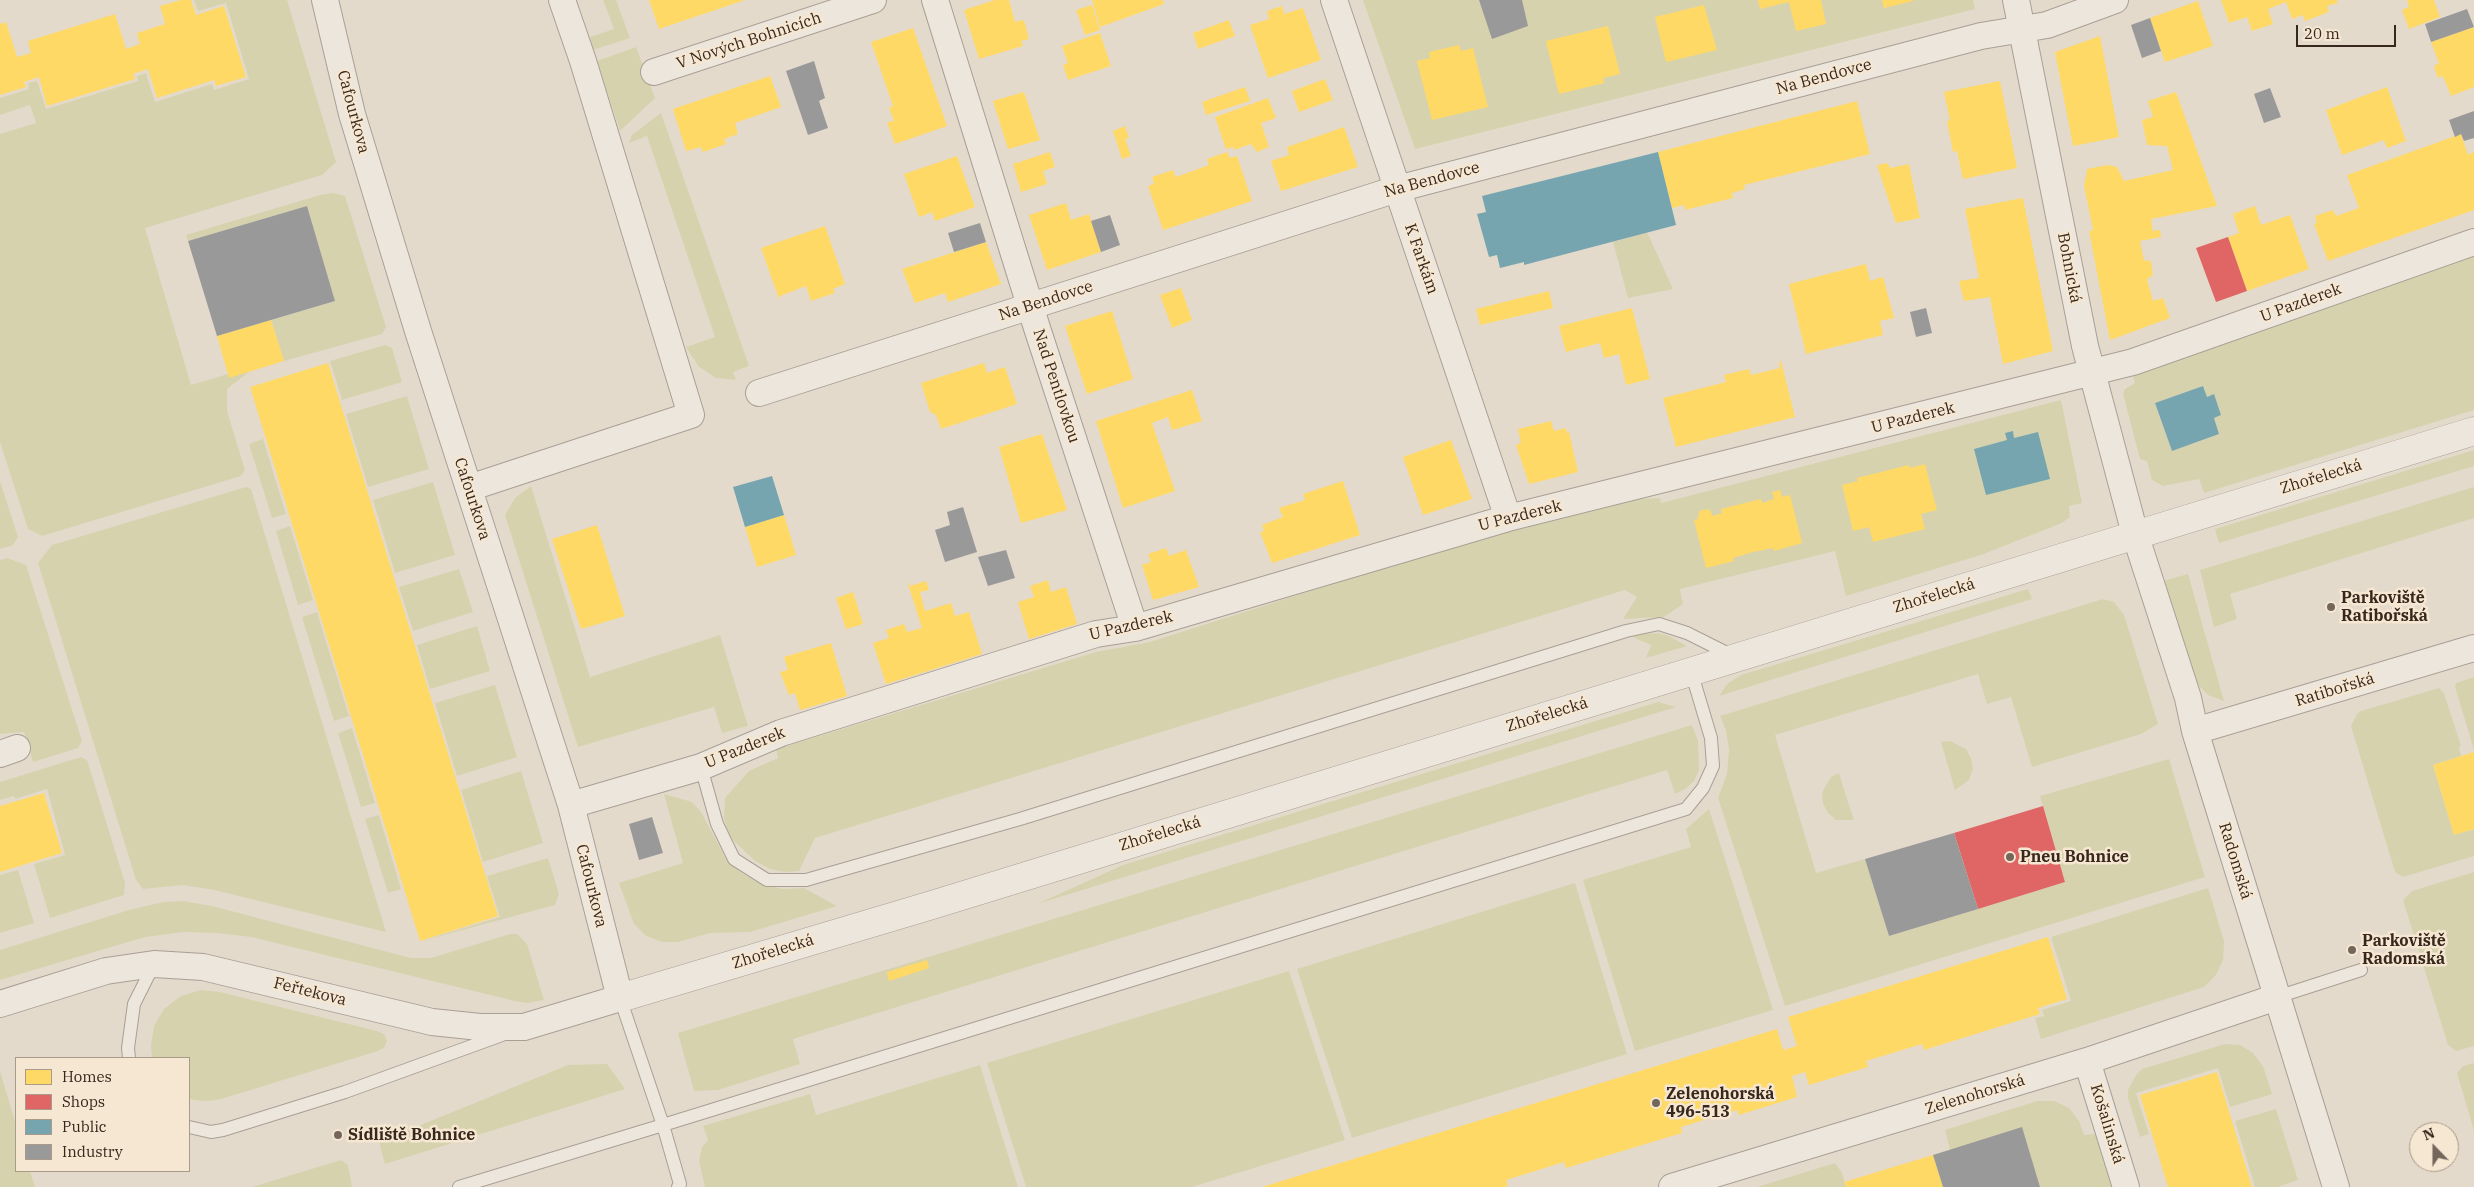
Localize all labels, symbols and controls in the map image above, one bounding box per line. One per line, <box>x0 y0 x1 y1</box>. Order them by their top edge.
street label: V Nových Bohnicích <box>674 8 824 74</box>
scale bar <box>2299 15 2399 47</box>
text: 20 m <box>2304 24 2340 43</box>
street label: Na Bendovce <box>1774 55 1874 99</box>
street label: Cafourkova <box>333 68 373 156</box>
street label: Na Bendovce <box>1382 158 1482 202</box>
street label: K Farkám <box>1400 221 1442 297</box>
street label: Bohnická <box>2053 231 2085 305</box>
street label: Na Bendovce <box>996 277 1096 325</box>
street label: U Pazderek <box>2258 279 2344 327</box>
street label: Nad Pentlovkou <box>1028 326 1084 446</box>
street label: U Pazderek <box>1869 398 1957 438</box>
street label: Cafourkova <box>450 455 494 543</box>
street label: Zhořelecká <box>2278 455 2364 499</box>
street label: U Pazderek <box>1476 496 1564 536</box>
street label: Zhořelecká <box>1891 574 1977 618</box>
place label: Parkoviště Ratibořská <box>2341 588 2428 626</box>
marker: Parkoviště Ratibořská <box>2325 601 2337 613</box>
street label: U Pazderek <box>1087 607 1175 645</box>
street label: Ratibořská <box>2293 669 2377 711</box>
street label: Zhořelecká <box>1504 693 1590 737</box>
street label: U Pazderek <box>702 723 788 773</box>
street label: Zhořelecká <box>1117 812 1203 856</box>
street label: Radomská <box>2214 820 2256 902</box>
street label: Cafourkova <box>571 842 611 930</box>
place label: Pneu Bohnice <box>2020 847 2129 867</box>
marker: Pneu Bohnice <box>2004 851 2016 863</box>
street label: Zhořelecká <box>730 930 816 974</box>
place label: Parkoviště Radomská <box>2362 931 2446 969</box>
marker: Parkoviště Radomská <box>2346 944 2358 956</box>
street label: Feřtekova <box>272 974 348 1010</box>
legend <box>15 1057 190 1172</box>
text: Homes <box>62 1067 112 1086</box>
street label: Zelenohorská <box>1923 1071 2027 1119</box>
street label: Košalinská <box>2086 1082 2128 1166</box>
place label: Zelenohorská 496-513 <box>1666 1084 1774 1122</box>
text: Shops <box>62 1092 105 1111</box>
marker: Zelenohorská 496-513 <box>1650 1097 1662 1109</box>
text: Public <box>62 1117 107 1136</box>
north arrow <box>2409 1122 2459 1172</box>
text: N <box>2420 1124 2437 1144</box>
place label: Sídliště Bohnice <box>348 1125 475 1145</box>
marker: Sídliště Bohnice <box>332 1129 344 1141</box>
text: Industry <box>62 1142 123 1161</box>

